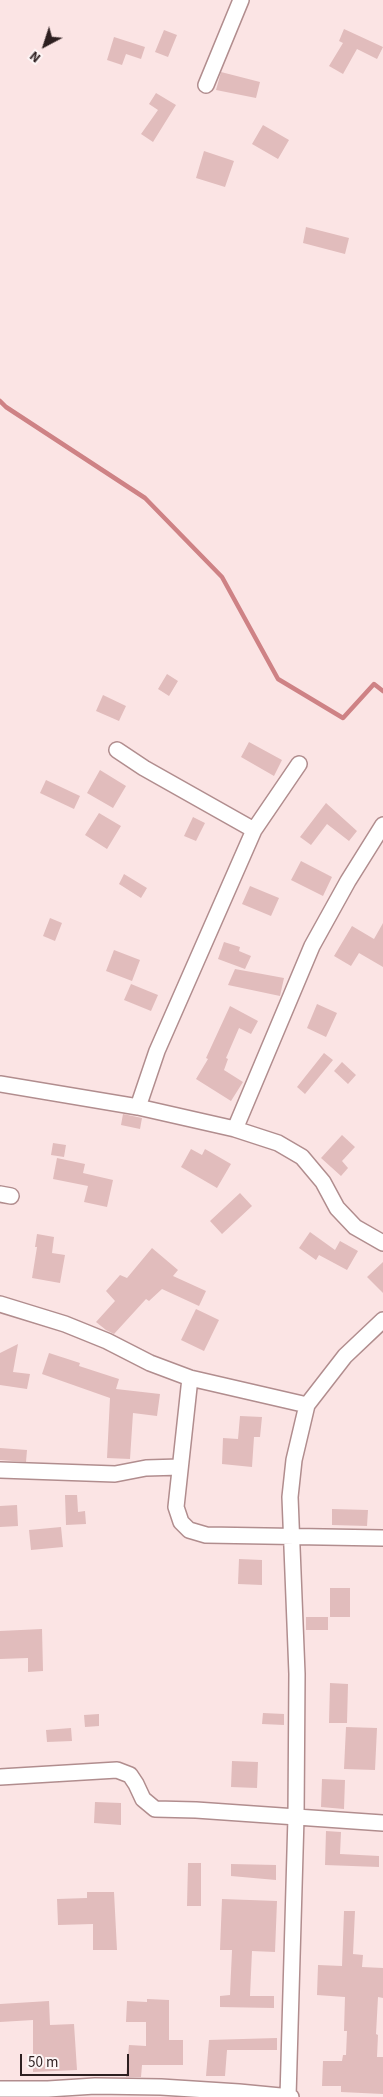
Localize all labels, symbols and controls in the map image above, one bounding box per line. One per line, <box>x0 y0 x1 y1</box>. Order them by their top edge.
north arrow <box>20 20 70 70</box>
text: N <box>25 46 45 67</box>
scale bar <box>22 2044 131 2076</box>
text: 50 m <box>28 2052 58 2073</box>

